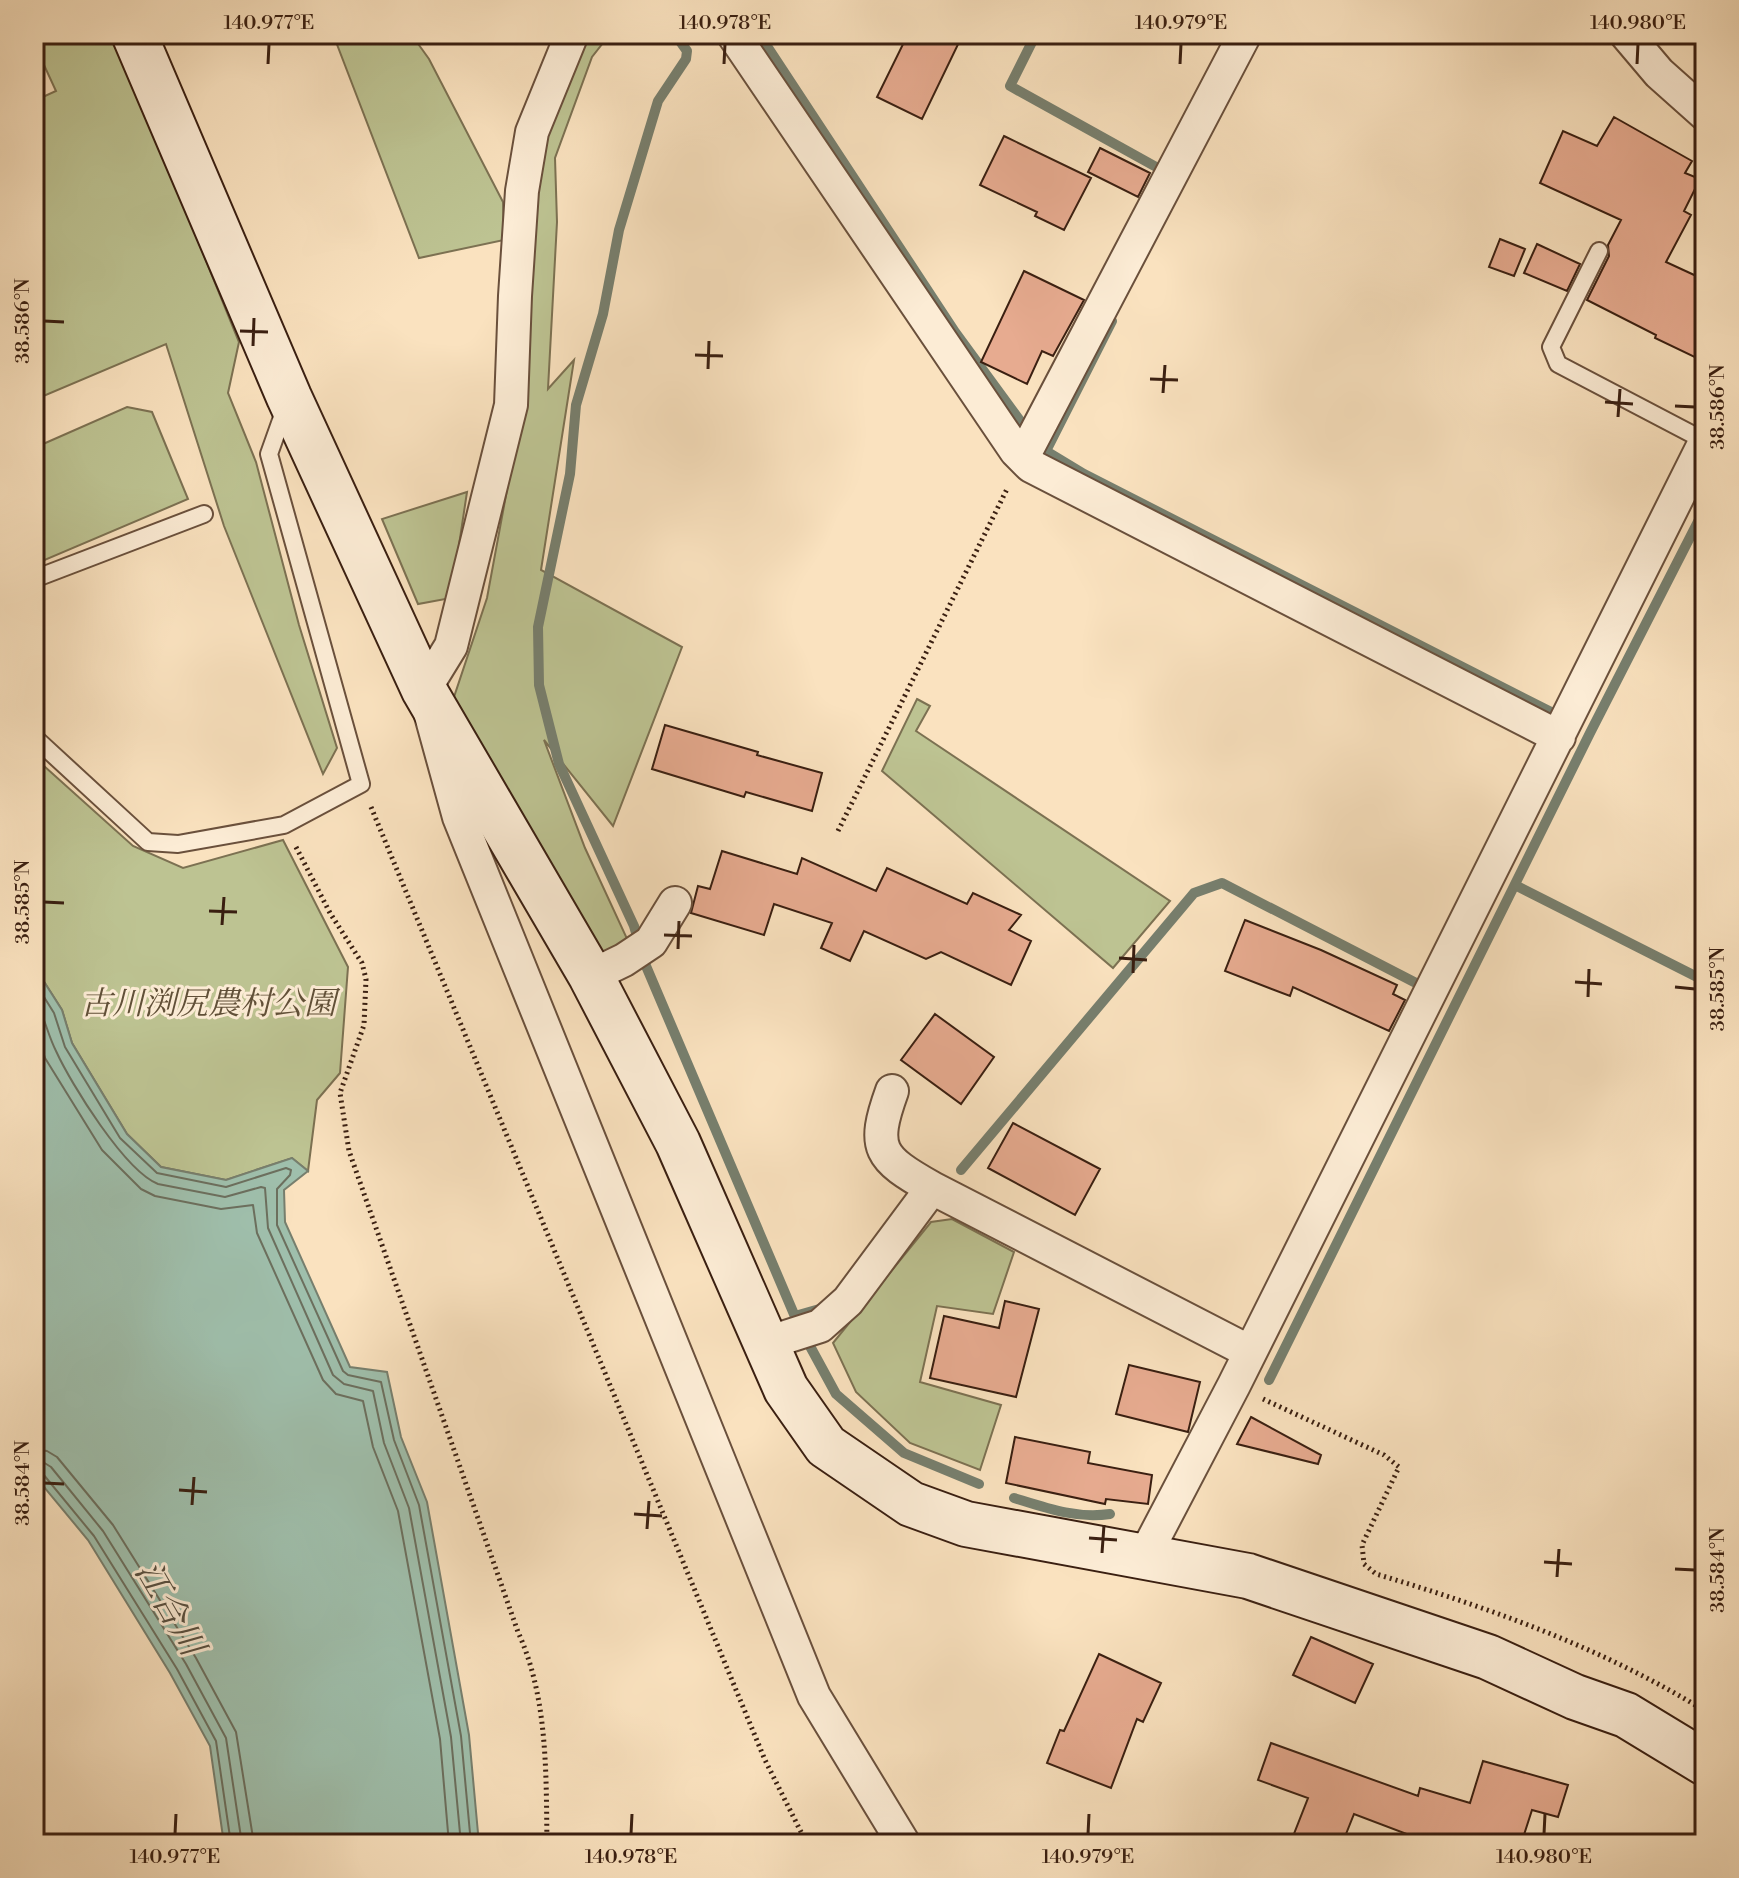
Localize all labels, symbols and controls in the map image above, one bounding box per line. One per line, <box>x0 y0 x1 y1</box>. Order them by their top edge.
text: 140.977°E <box>224 11 314 36</box>
text: 140.978°E <box>679 11 771 36</box>
text: 140.979°E <box>1135 11 1227 36</box>
text: 140.980°E <box>1590 11 1686 36</box>
text: 38.586°N <box>11 278 36 364</box>
text: 38.586°N <box>1706 364 1731 450</box>
text: 38.585°N <box>11 860 36 944</box>
text: 38.585°N <box>1706 947 1731 1031</box>
park label: 古川渕尻農村公園 <box>80 984 341 1024</box>
text: 38.584°N <box>11 1440 36 1526</box>
text: 38.584°N <box>1706 1527 1731 1613</box>
water label: 江合川 <box>125 1554 215 1667</box>
text: 140.977°E <box>130 1845 220 1870</box>
text: 140.978°E <box>585 1845 677 1870</box>
text: 140.979°E <box>1042 1845 1134 1870</box>
text: 140.980°E <box>1496 1845 1592 1870</box>

